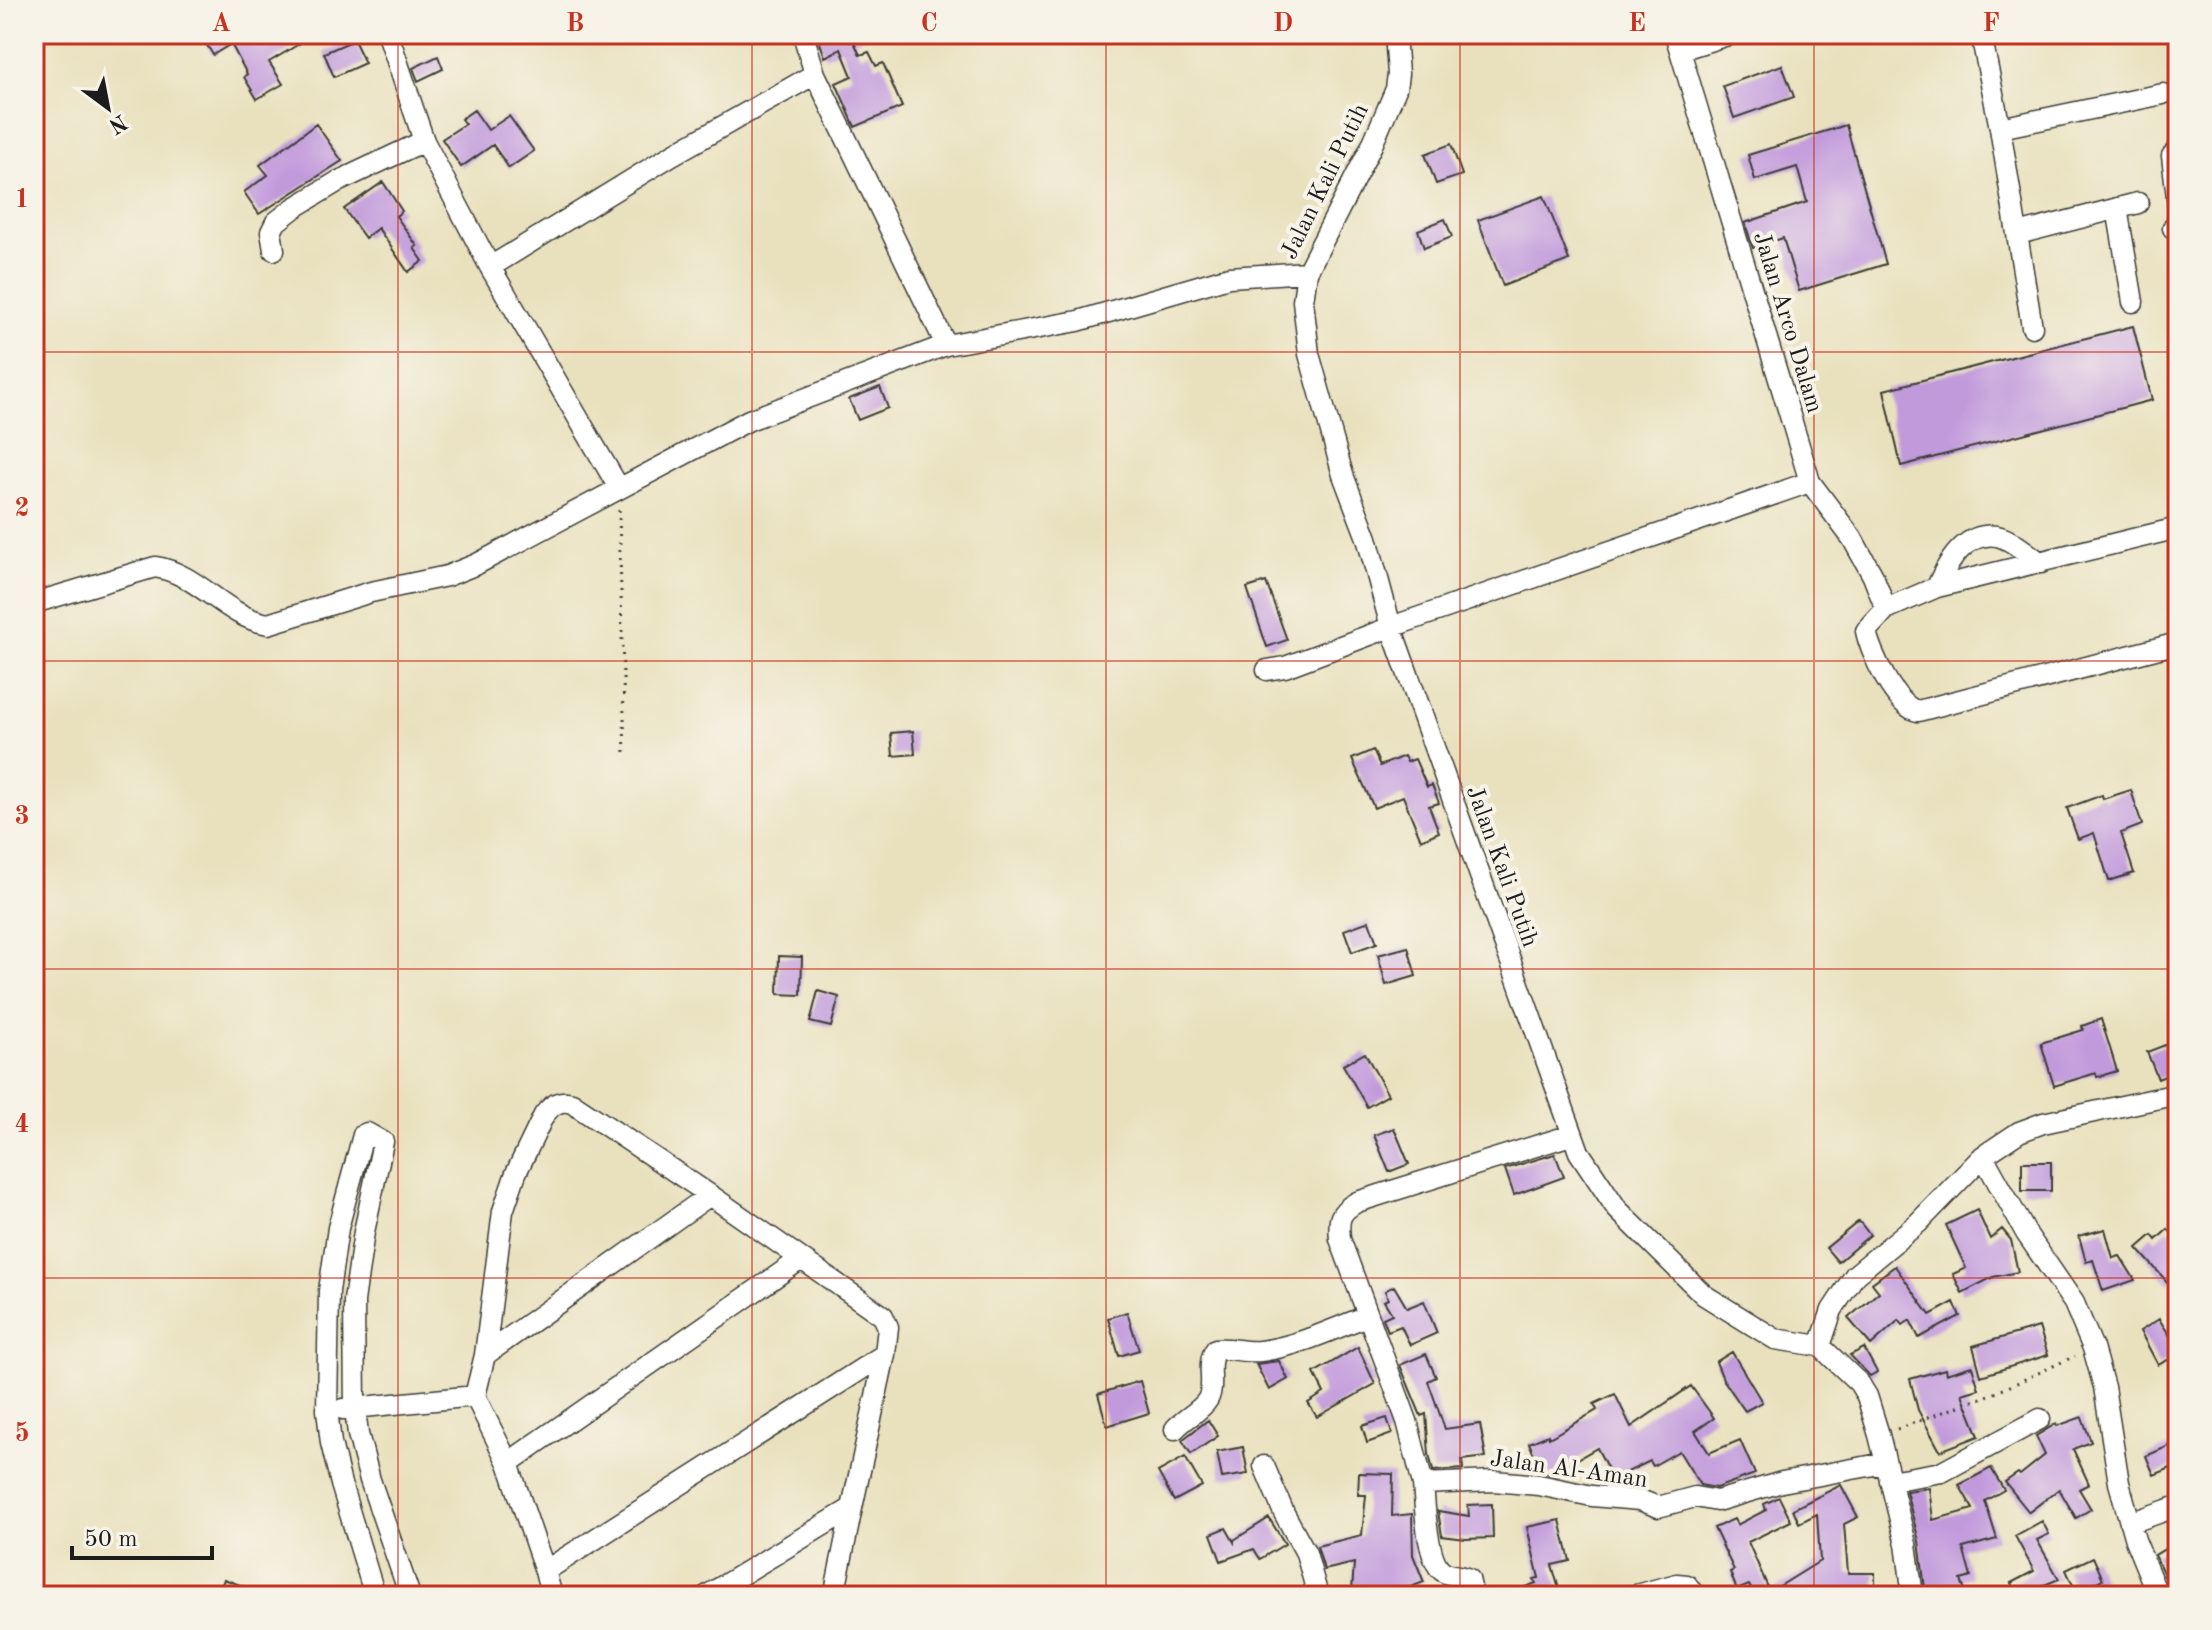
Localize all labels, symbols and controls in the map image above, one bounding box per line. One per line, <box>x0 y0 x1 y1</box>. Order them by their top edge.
text: A <box>211 11 231 37</box>
text: B <box>566 11 584 37</box>
text: C <box>920 11 938 37</box>
text: D <box>1273 11 1293 37</box>
text: E <box>1628 11 1646 37</box>
text: F <box>1982 11 2000 37</box>
north arrow <box>68 68 148 148</box>
street label: Jalan Kali Putih <box>1278 100 1374 263</box>
text: N <box>104 109 130 137</box>
text: 1 <box>14 187 30 213</box>
street label: Jalan Arco Dalam <box>1748 229 1826 416</box>
text: 2 <box>14 496 30 522</box>
street label: Jalan Kali Putih <box>1461 783 1541 950</box>
text: 3 <box>14 804 30 830</box>
text: 4 <box>14 1112 30 1138</box>
text: 5 <box>14 1421 30 1447</box>
street label: Jalan Al-Aman <box>1488 1447 1649 1493</box>
scale bar <box>72 1510 212 1560</box>
text: 50 m <box>84 1528 138 1552</box>

